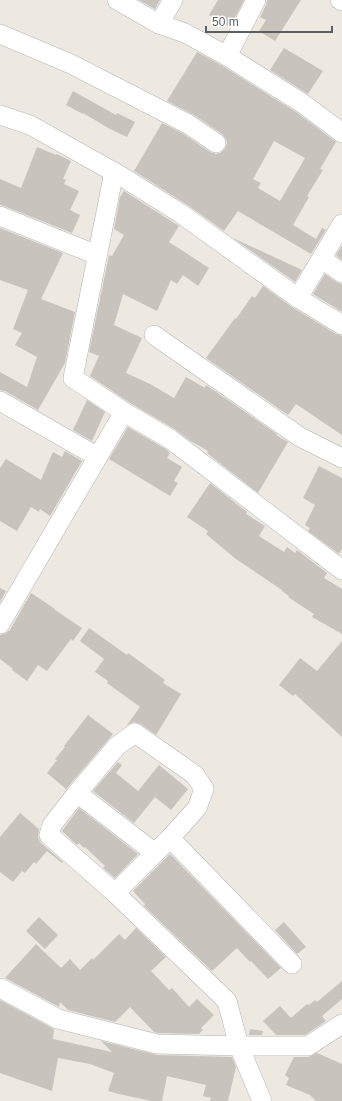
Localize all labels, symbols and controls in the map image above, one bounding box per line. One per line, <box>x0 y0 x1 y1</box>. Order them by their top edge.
scale bar <box>206 8 332 34</box>
text: 50 m <box>212 15 239 29</box>

